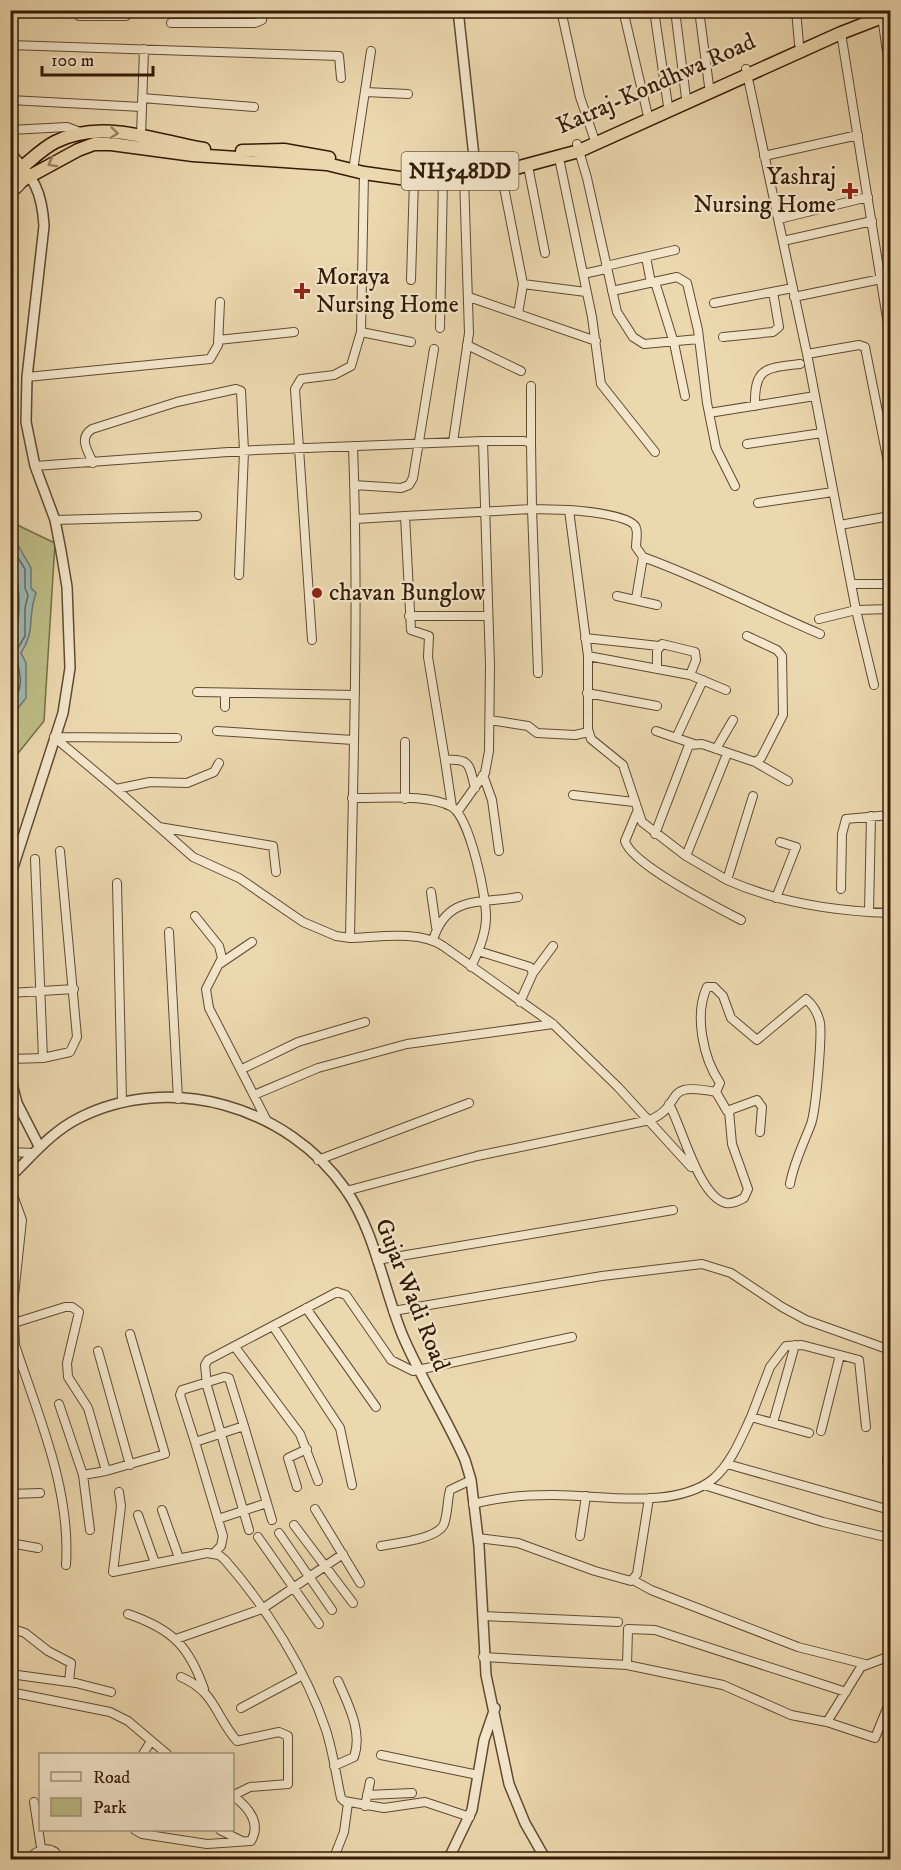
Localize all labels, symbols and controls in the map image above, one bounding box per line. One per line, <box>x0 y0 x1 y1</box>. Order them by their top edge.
street label: Katraj-Kondhwa Road <box>552 27 760 141</box>
scale bar <box>42 39 153 77</box>
text: 100 m <box>51 50 94 72</box>
one-way arrow <box>109 126 118 139</box>
road number: NH548DD <box>402 152 518 190</box>
one-way arrow <box>48 156 59 167</box>
place label: Yashraj Nursing Home <box>693 162 836 220</box>
marker: Yashraj Nursing Home <box>841 182 859 200</box>
place label: Moraya Nursing Home <box>316 262 459 320</box>
marker: Moraya Nursing Home <box>293 282 311 300</box>
place label: chavan Bunglow <box>329 578 486 608</box>
marker: chavan Bunglow <box>310 586 324 600</box>
street label: Gujar Wadi Road <box>368 1214 456 1376</box>
legend <box>39 1753 234 1831</box>
text: Road <box>93 1767 130 1789</box>
text: Park <box>93 1797 127 1819</box>

